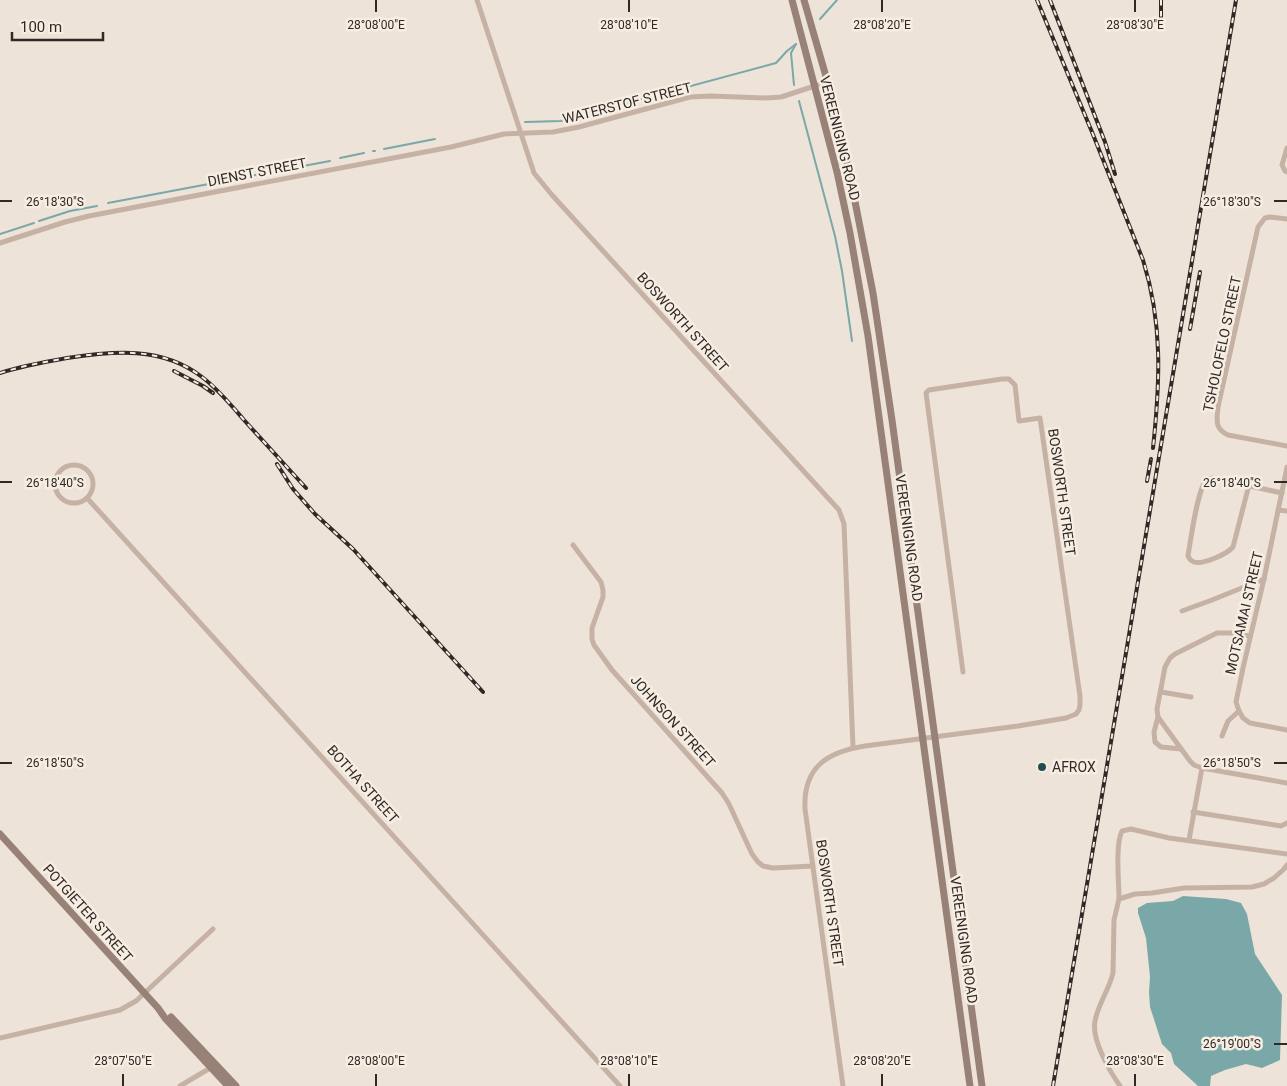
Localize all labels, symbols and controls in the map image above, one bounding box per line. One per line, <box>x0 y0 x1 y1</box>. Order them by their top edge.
scale bar <box>12 10 104 42</box>
text: 100 m <box>20 18 62 36</box>
text: 28°08'00"E <box>347 18 405 32</box>
text: 28°08'10"E <box>600 18 658 32</box>
text: 28°08'20"E <box>853 18 911 32</box>
text: 28°08'30"E <box>1106 18 1164 32</box>
street label: VEREENIGING ROAD <box>817 74 863 202</box>
street label: WATERSTOF STREET <box>561 79 694 127</box>
street label: DIENST STREET <box>206 154 308 189</box>
text: 26°18'30"S <box>26 195 84 209</box>
text: 26°18'30"S <box>1203 195 1261 209</box>
street label: BOSWORTH STREET <box>634 269 732 376</box>
street label: TSHOLOFELO STREET <box>1200 274 1244 413</box>
street label: BOSWORTH STREET <box>1045 427 1079 557</box>
street label: VEREENIGING ROAD <box>892 474 926 602</box>
text: 26°18'40"S <box>26 476 84 490</box>
text: 26°18'40"S <box>1203 476 1261 490</box>
street label: MOTSAMAI STREET <box>1222 549 1266 676</box>
street label: JOHNSON STREET <box>627 672 719 771</box>
street label: BOTHA STREET <box>324 742 402 827</box>
text: 26°18'50"S <box>26 756 84 770</box>
text: 26°18'50"S <box>1203 756 1261 770</box>
place label: AFROX <box>1052 759 1096 775</box>
marker: AFROX <box>1036 761 1048 773</box>
street label: BOSWORTH STREET <box>813 838 847 968</box>
street label: POTGIETER STREET <box>40 861 137 966</box>
street label: VEREENIGING ROAD <box>947 876 981 1004</box>
text: 26°19'00"S <box>1203 1037 1261 1051</box>
text: 28°07'50"E <box>94 1054 152 1068</box>
text: 28°08'00"E <box>347 1054 405 1068</box>
text: 28°08'10"E <box>600 1054 658 1068</box>
text: 28°08'20"E <box>853 1054 911 1068</box>
text: 28°08'30"E <box>1106 1054 1164 1068</box>

